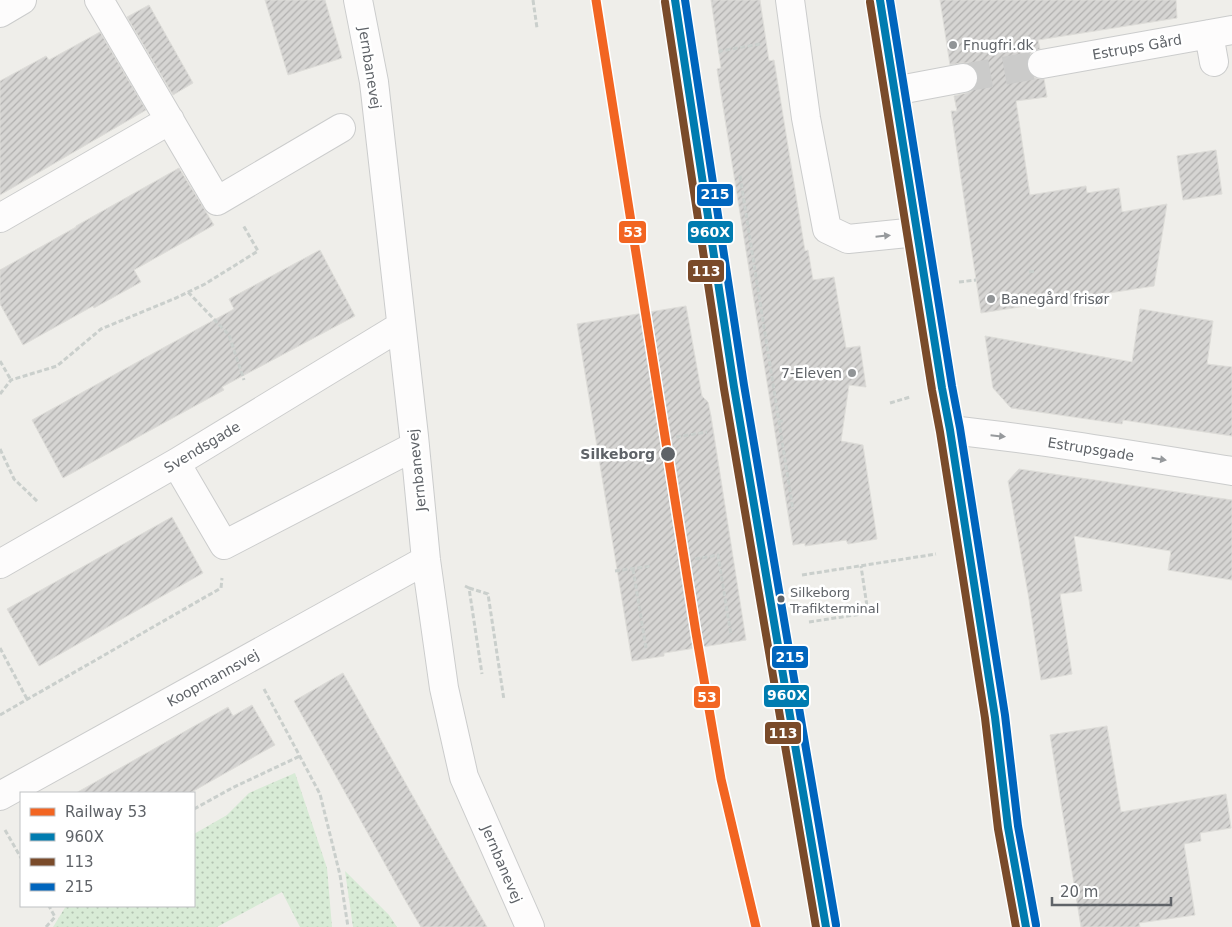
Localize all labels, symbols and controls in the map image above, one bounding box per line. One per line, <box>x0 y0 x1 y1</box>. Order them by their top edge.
street label: Jernbanevej <box>355 25 384 110</box>
street label: Estrups Gård <box>1091 31 1183 63</box>
place label: Fnugfri.dk <box>963 37 1035 53</box>
marker: Fnugfri.dk <box>947 39 959 51</box>
line badge: 215 <box>696 183 734 207</box>
text: 215 <box>700 186 730 202</box>
line badge: 53 <box>618 220 647 244</box>
line badge: 960X <box>687 220 734 244</box>
text: 53 <box>623 224 643 240</box>
text: 960X <box>690 224 730 240</box>
one-way arrow <box>875 232 891 240</box>
line badge: 113 <box>687 259 725 283</box>
text: 113 <box>691 263 721 279</box>
place label: Banegård frisør <box>1001 291 1109 307</box>
marker: Banegård frisør <box>985 293 997 305</box>
place label: 7-Eleven <box>781 365 842 381</box>
marker: 7-Eleven <box>846 367 858 379</box>
street label: Svendsgade <box>161 418 243 476</box>
street label: Jernbanevej <box>405 428 429 513</box>
one-way arrow <box>991 432 1007 440</box>
street label: Estrupsgade <box>1047 434 1135 464</box>
marker: Silkeborg <box>659 445 677 463</box>
place label: Silkeborg <box>580 446 655 462</box>
one-way arrow <box>1151 456 1167 464</box>
place label: Silkeborg Trafikterminal <box>789 585 879 616</box>
marker: Silkeborg Trafikterminal <box>776 594 786 604</box>
line badge: 215 <box>771 645 809 669</box>
street label: Koopmannsvej <box>164 646 262 710</box>
text: 215 <box>775 649 805 665</box>
line badge: 960X <box>763 684 810 708</box>
line badge: 53 <box>693 685 721 709</box>
text: 960X <box>767 687 807 703</box>
text: 53 <box>697 689 717 705</box>
line badge: 113 <box>764 721 802 745</box>
text: 113 <box>768 725 798 741</box>
legend <box>20 792 195 907</box>
text: Railway 53 <box>65 803 147 821</box>
street label: Jernbanevej <box>478 822 526 905</box>
text: 960X <box>65 828 104 846</box>
text: 113 <box>65 853 94 871</box>
scale bar <box>1052 874 1171 906</box>
text: 215 <box>65 878 94 896</box>
text: 20 m <box>1060 883 1098 901</box>

